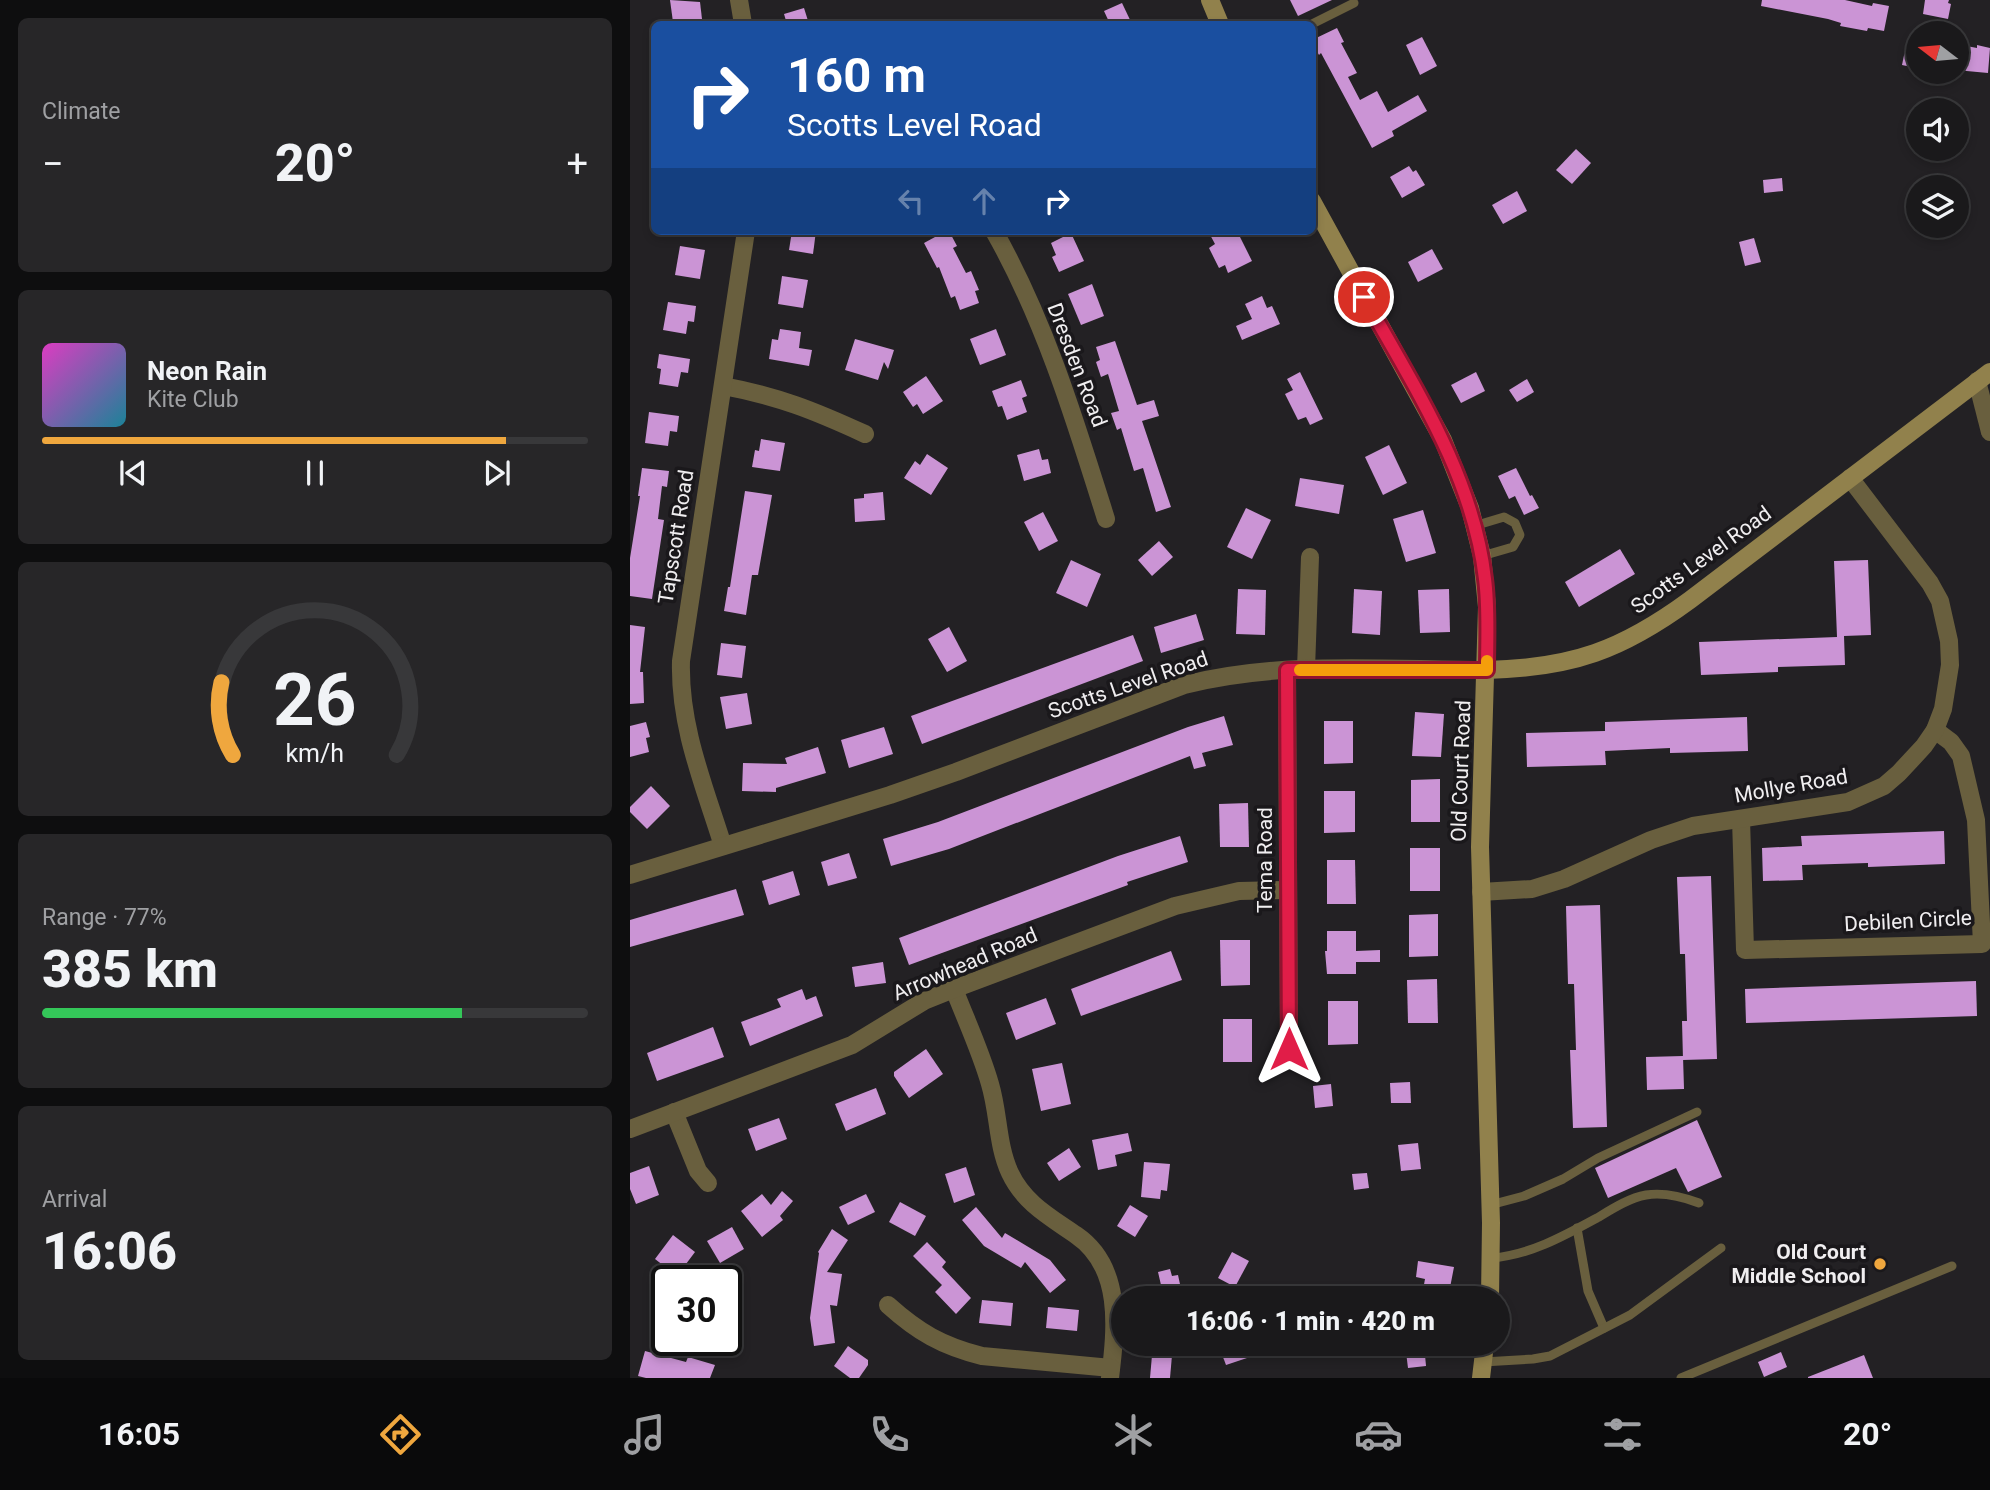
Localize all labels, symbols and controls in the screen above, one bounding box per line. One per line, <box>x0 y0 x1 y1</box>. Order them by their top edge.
north arrow <box>1906 21 1969 84</box>
map controls <box>1906 21 1969 238</box>
text: 160 m <box>787 47 926 104</box>
icon: right <box>672 49 763 140</box>
text: Climate <box>42 98 121 125</box>
button: sound <box>1906 98 1969 161</box>
text: Scotts Level Road <box>787 106 1042 144</box>
text: 20° <box>275 133 355 194</box>
text: − <box>42 142 64 186</box>
text: + <box>566 142 588 186</box>
button: layers <box>1906 175 1969 238</box>
icon: left <box>892 182 930 220</box>
icon: ahead <box>965 182 1003 220</box>
icon: right <box>1038 182 1076 220</box>
pin <box>1334 267 1394 327</box>
icon: arrive <box>1345 278 1383 316</box>
street label: Dresden Road <box>1042 300 1112 430</box>
text: Neon Rain <box>147 356 267 386</box>
text: Kite Club <box>147 386 239 413</box>
icon: previous <box>114 454 152 492</box>
icon: pause <box>296 454 334 492</box>
icon: next <box>478 454 516 492</box>
street label: Tapscott Road <box>654 468 698 606</box>
street label: Scotts Level Road <box>1626 501 1776 619</box>
street label: Scotts Level Road <box>1045 646 1211 724</box>
text: 26 <box>273 657 357 743</box>
street label: Old Court Road <box>1447 700 1475 842</box>
text: km/h <box>286 739 344 768</box>
street label: Mollye Road <box>1732 764 1850 808</box>
street label: Tema Road <box>1253 807 1277 913</box>
text: Range · 77% <box>42 904 167 931</box>
street label: Debilen Circle <box>1844 906 1972 936</box>
street label: Arrowhead Road <box>889 923 1041 1005</box>
text: 385 km <box>42 939 218 1000</box>
position arrow <box>1252 1012 1326 1086</box>
text: Arrival <box>42 1186 107 1213</box>
text: 16:06 <box>42 1221 177 1282</box>
place label: Old Court Middle School <box>1731 1240 1866 1288</box>
marker: Old Court Middle School <box>1872 1256 1888 1272</box>
speed limit sign: 30 <box>651 1265 742 1356</box>
text: 16:06 · 1 min · 420 m <box>1186 1306 1435 1336</box>
icon: directions <box>376 1410 425 1459</box>
icon: music <box>620 1410 669 1459</box>
icon: phone <box>865 1410 914 1459</box>
icon: climate <box>1109 1410 1158 1459</box>
icon: car <box>1354 1410 1403 1459</box>
icon: filters <box>1598 1410 1647 1459</box>
text: 16:05 <box>98 1415 180 1453</box>
text: 20° <box>1843 1415 1892 1453</box>

